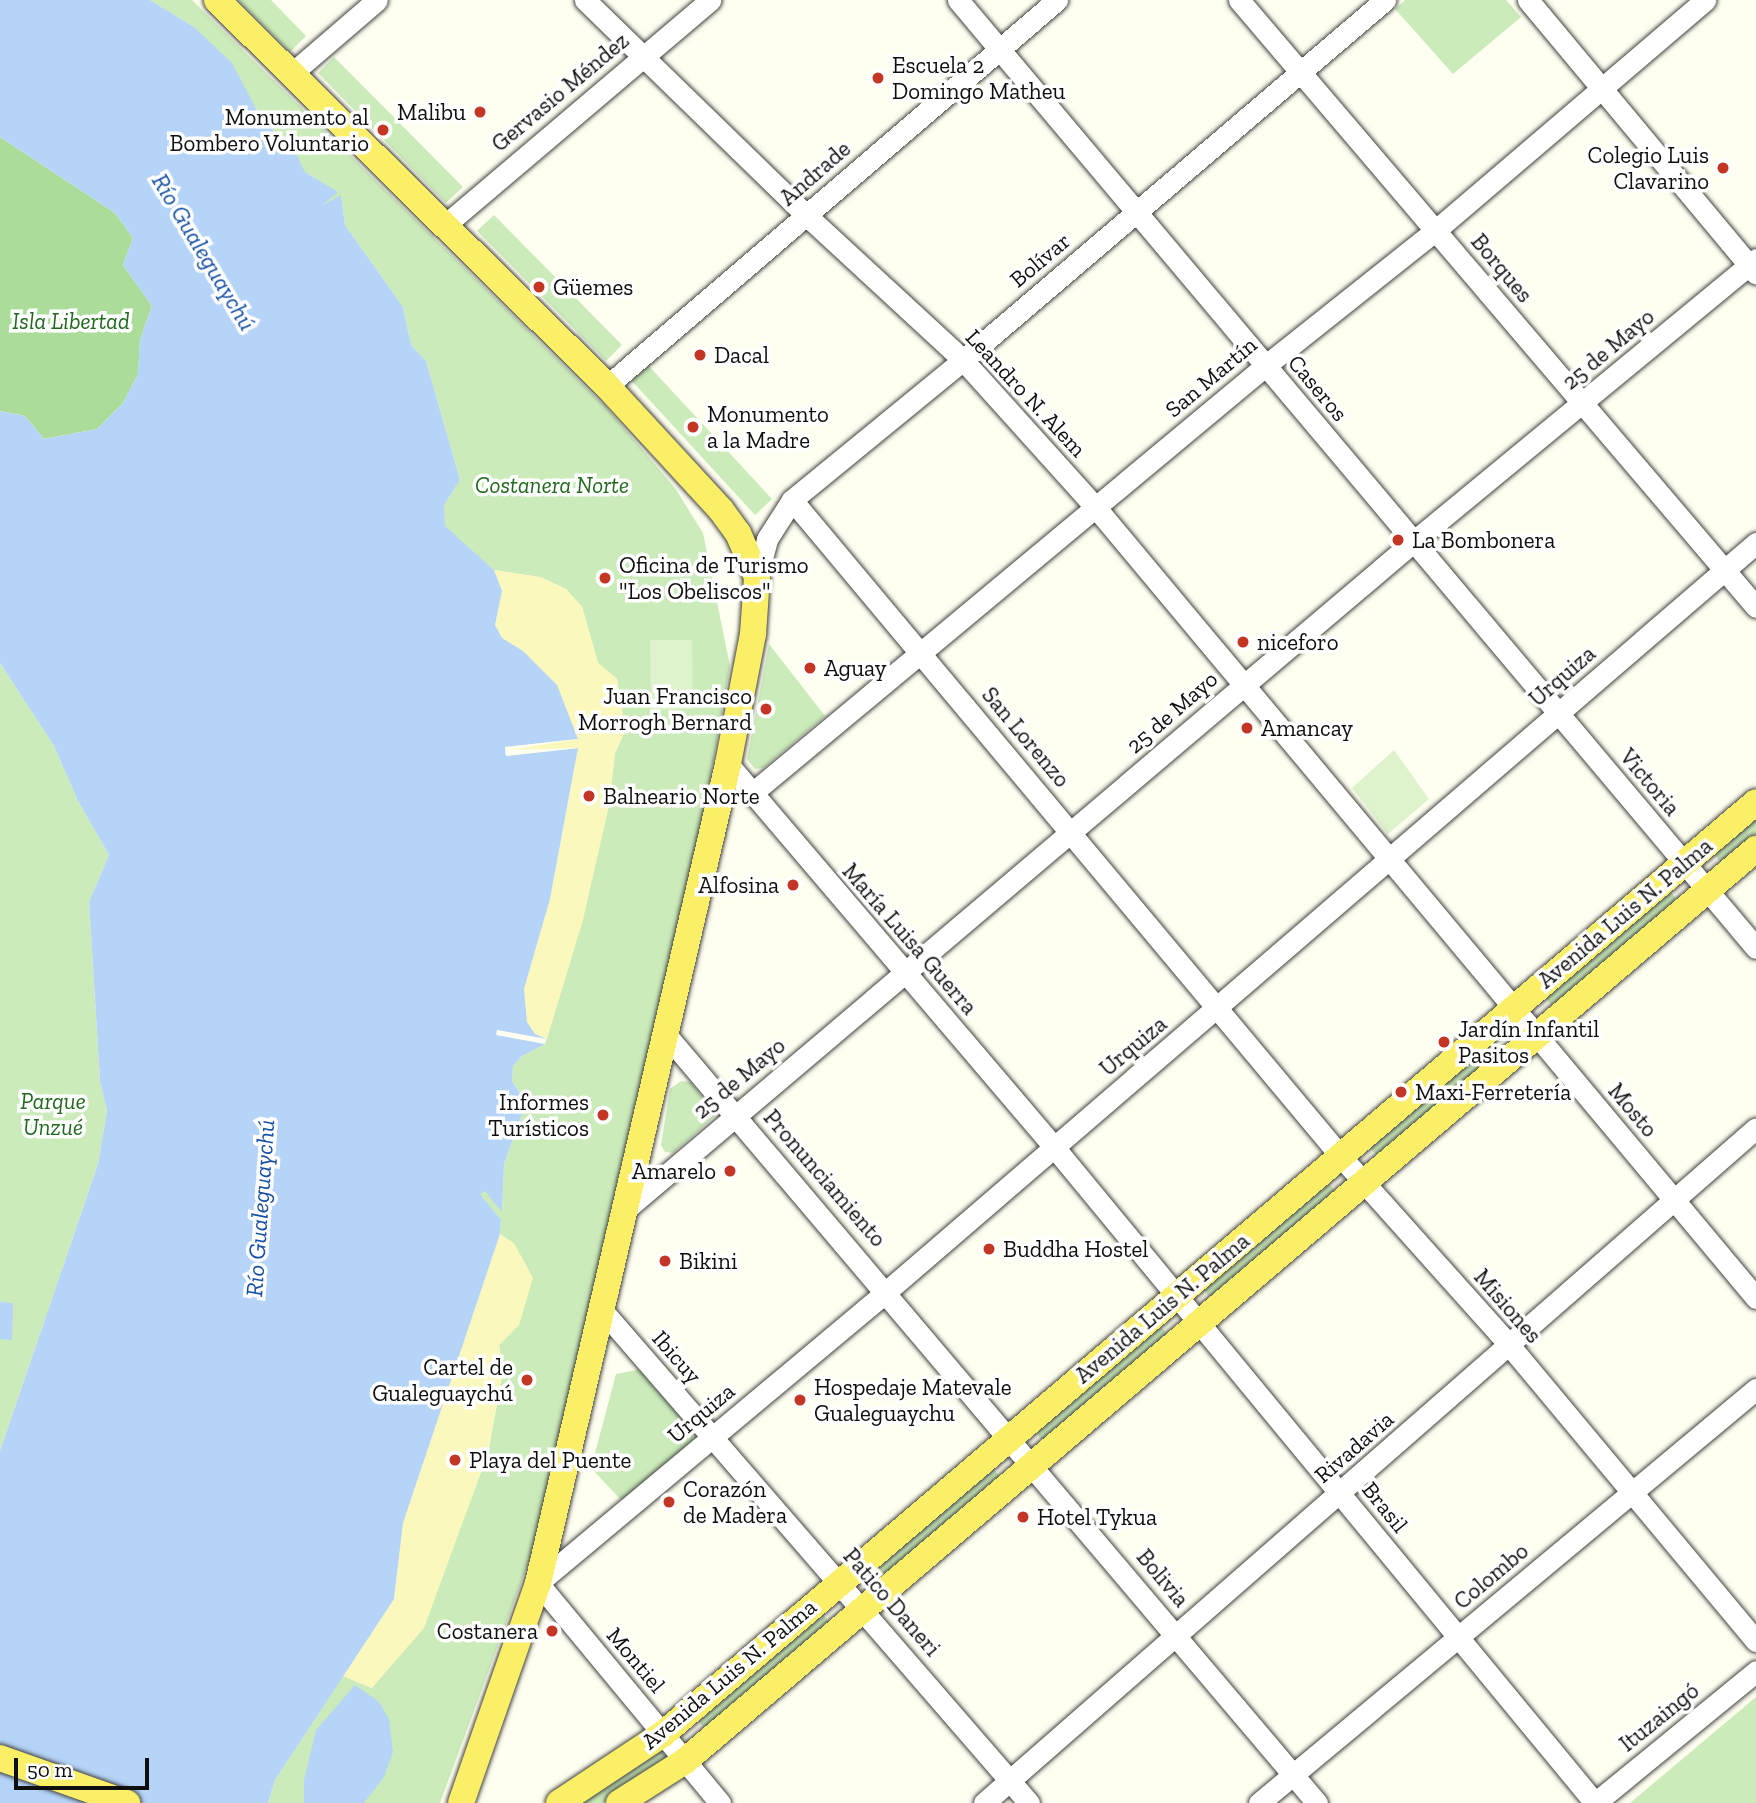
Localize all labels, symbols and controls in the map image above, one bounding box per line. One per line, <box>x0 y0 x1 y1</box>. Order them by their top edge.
street label: Gervasio Méndez <box>486 27 634 157</box>
place label: Escuela 2 Domingo Matheu <box>892 51 1065 105</box>
marker: Escuela 2 Domingo Matheu <box>870 70 886 86</box>
place label: Malibu <box>397 98 466 126</box>
place label: Monumento al Bombero Voluntario <box>169 103 369 157</box>
marker: Malibu <box>472 104 488 120</box>
marker: Monumento al Bombero Voluntario <box>375 122 391 138</box>
street label: Andrade <box>774 135 856 211</box>
place label: Colegio Luis Clavarino <box>1588 141 1709 195</box>
marker: Colegio Luis Clavarino <box>1715 160 1731 176</box>
water label: Río Gualeguaychú <box>146 168 262 336</box>
street label: Bolívar <box>1004 227 1076 293</box>
street label: Borques <box>1465 228 1539 308</box>
place label: Güemes <box>553 273 633 301</box>
marker: Güemes <box>531 279 547 295</box>
street label: 25 de Mayo <box>1556 303 1660 395</box>
park label: Isla Libertad <box>12 307 130 335</box>
street label: Leandro N. Alem <box>960 323 1092 463</box>
street label: San Martín <box>1160 331 1262 423</box>
place label: Dacal <box>714 341 769 369</box>
marker: Dacal <box>692 347 708 363</box>
street label: Caseros <box>1282 349 1354 427</box>
place label: Monumento a la Madre <box>707 400 829 454</box>
marker: Monumento a la Madre <box>685 419 701 435</box>
park label: Costanera Norte <box>475 471 629 499</box>
place label: La Bombonera <box>1412 526 1555 554</box>
marker: La Bombonera <box>1390 532 1406 548</box>
place label: Oficina de Turismo "Los Obeliscos" <box>619 551 809 605</box>
marker: Oficina de Turismo "Los Obeliscos" <box>597 570 613 586</box>
place label: niceforo <box>1257 628 1338 656</box>
marker: niceforo <box>1235 634 1251 650</box>
street label: Urquiza <box>1523 640 1601 712</box>
place label: Aguay <box>824 654 886 682</box>
marker: Aguay <box>802 660 818 676</box>
street label: 25 de Mayo <box>1121 665 1223 759</box>
street label: San Lorenzo <box>976 681 1076 793</box>
place label: Juan Francisco Morrogh Bernard <box>578 682 752 736</box>
marker: Juan Francisco Morrogh Bernard <box>758 701 774 717</box>
place label: Amancay <box>1261 714 1353 742</box>
marker: Amancay <box>1239 720 1255 736</box>
street label: Victoria <box>1614 743 1686 821</box>
place label: Balneario Norte <box>603 782 760 810</box>
marker: Balneario Norte <box>581 788 597 804</box>
street label: Avenida Luis N. Palma <box>1532 832 1718 994</box>
street label: María Luisa Guerra <box>837 858 983 1020</box>
place label: Alfosina <box>698 871 779 899</box>
marker: Alfosina <box>785 877 801 893</box>
street label: Urquiza <box>1094 1010 1172 1082</box>
place label: Jardín Infantil Pasitos <box>1458 1015 1599 1069</box>
street label: 25 de Mayo <box>687 1032 791 1124</box>
marker: Jardín Infantil Pasitos <box>1436 1034 1452 1050</box>
street label: Mosto <box>1603 1077 1663 1143</box>
place label: Maxi-Ferretería <box>1415 1078 1571 1106</box>
marker: Maxi-Ferretería <box>1393 1084 1409 1100</box>
park label: Parque Unzué <box>20 1087 86 1141</box>
place label: Informes Turísticos <box>488 1088 589 1142</box>
street label: Pronunciamiento <box>758 1104 892 1252</box>
marker: Informes Turísticos <box>595 1107 611 1123</box>
water label: Río Gualeguaychú <box>239 1118 281 1298</box>
place label: Amarelo <box>632 1157 716 1185</box>
marker: Amarelo <box>722 1163 738 1179</box>
street label: Avenida Luis N. Palma <box>1069 1227 1255 1389</box>
place label: Buddha Hostel <box>1003 1235 1148 1263</box>
marker: Buddha Hostel <box>981 1241 997 1257</box>
place label: Bikini <box>679 1247 737 1275</box>
marker: Bikini <box>657 1253 673 1269</box>
street label: Misiones <box>1468 1263 1548 1349</box>
street label: Ibicuy <box>647 1325 707 1389</box>
place label: Cartel de Gualeguaychú <box>372 1353 513 1407</box>
marker: Cartel de Gualeguaychú <box>519 1372 535 1388</box>
place label: Hospedaje Matevale Gualeguaychu <box>814 1373 1012 1427</box>
street label: Urquiza <box>662 1377 740 1449</box>
marker: Hospedaje Matevale Gualeguaychu <box>792 1392 808 1408</box>
street label: Rivadavia <box>1309 1405 1399 1489</box>
place label: Playa del Puente <box>469 1446 631 1474</box>
marker: Playa del Puente <box>447 1452 463 1468</box>
place label: Corazón de Madera <box>683 1475 787 1529</box>
street label: Brasil <box>1356 1476 1414 1538</box>
marker: Corazón de Madera <box>661 1494 677 1510</box>
place label: Hotel Tykua <box>1037 1503 1157 1531</box>
marker: Hotel Tykua <box>1015 1509 1031 1525</box>
street label: Colombo <box>1448 1537 1534 1615</box>
street label: Patico Daneri <box>838 1542 946 1662</box>
street label: Bolivia <box>1131 1543 1195 1613</box>
street label: Avenida Luis N. Palma <box>636 1593 822 1755</box>
place label: Costanera <box>437 1617 538 1645</box>
street label: Montiel <box>601 1622 671 1698</box>
marker: Costanera <box>544 1623 560 1639</box>
street label: Ituzaingó <box>1614 1677 1704 1757</box>
scale bar <box>18 1744 152 1788</box>
text: 50 m <box>27 1757 73 1782</box>

